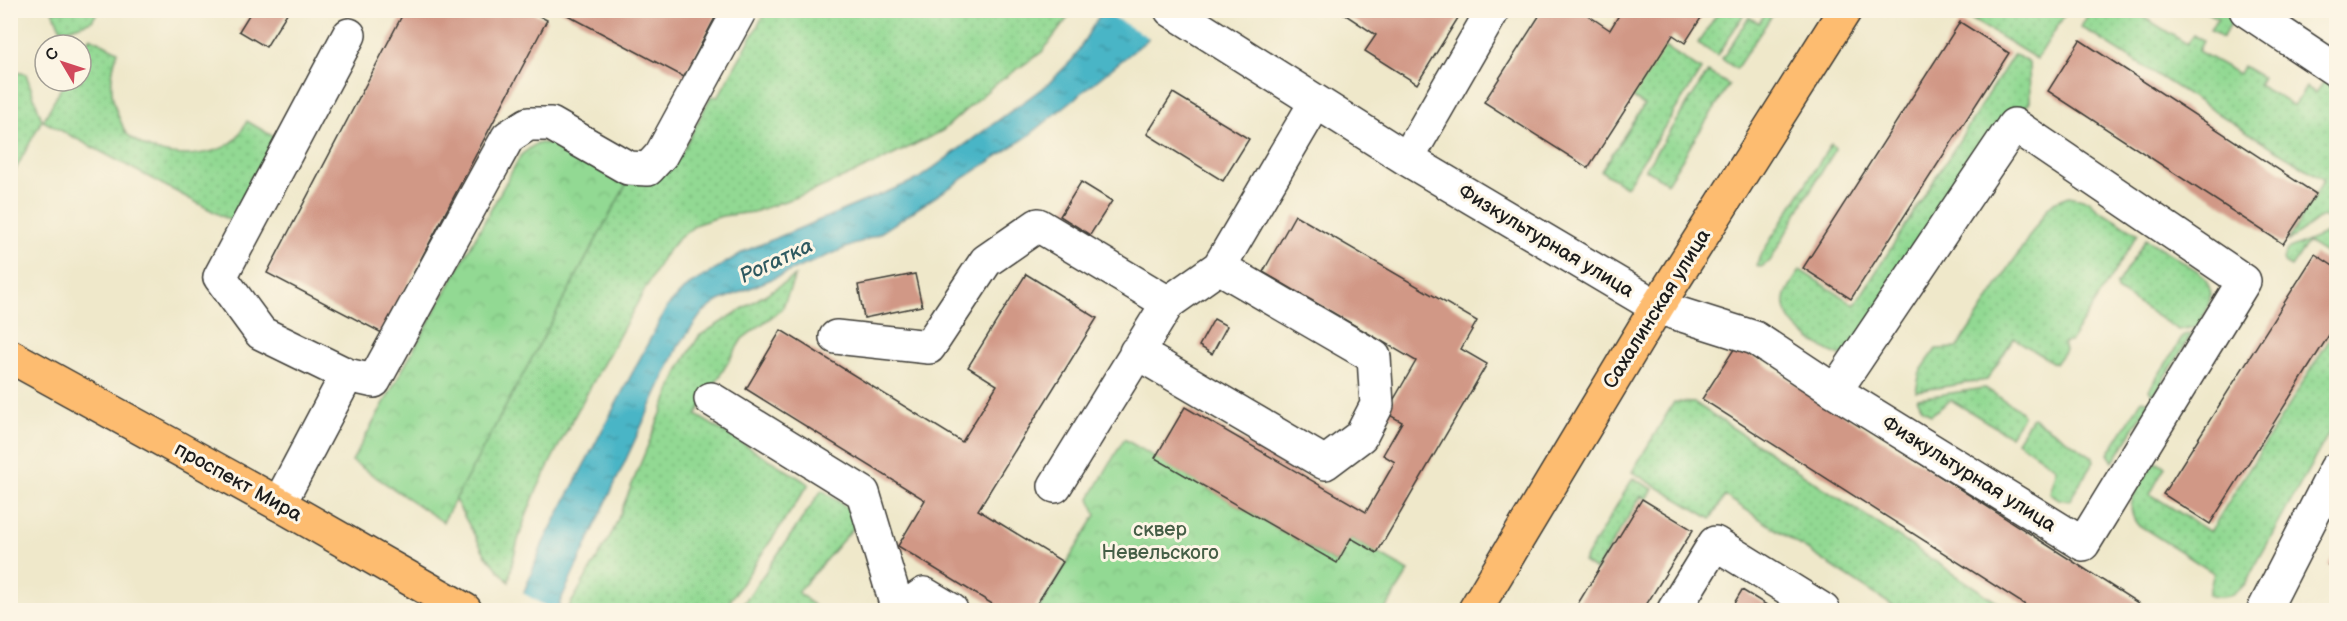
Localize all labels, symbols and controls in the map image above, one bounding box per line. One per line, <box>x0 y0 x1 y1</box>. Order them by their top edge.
north arrow <box>33 33 93 93</box>
text: С <box>42 44 63 65</box>
street label: Физкультурная улица <box>1454 179 1638 303</box>
street label: Сахалинская улица <box>1598 225 1716 393</box>
water label: Рогатка <box>735 233 817 289</box>
street label: Физкультурная улица <box>1878 411 2060 537</box>
street label: проспект Мира <box>170 437 306 527</box>
park label: сквер Невельского <box>1101 518 1219 565</box>

